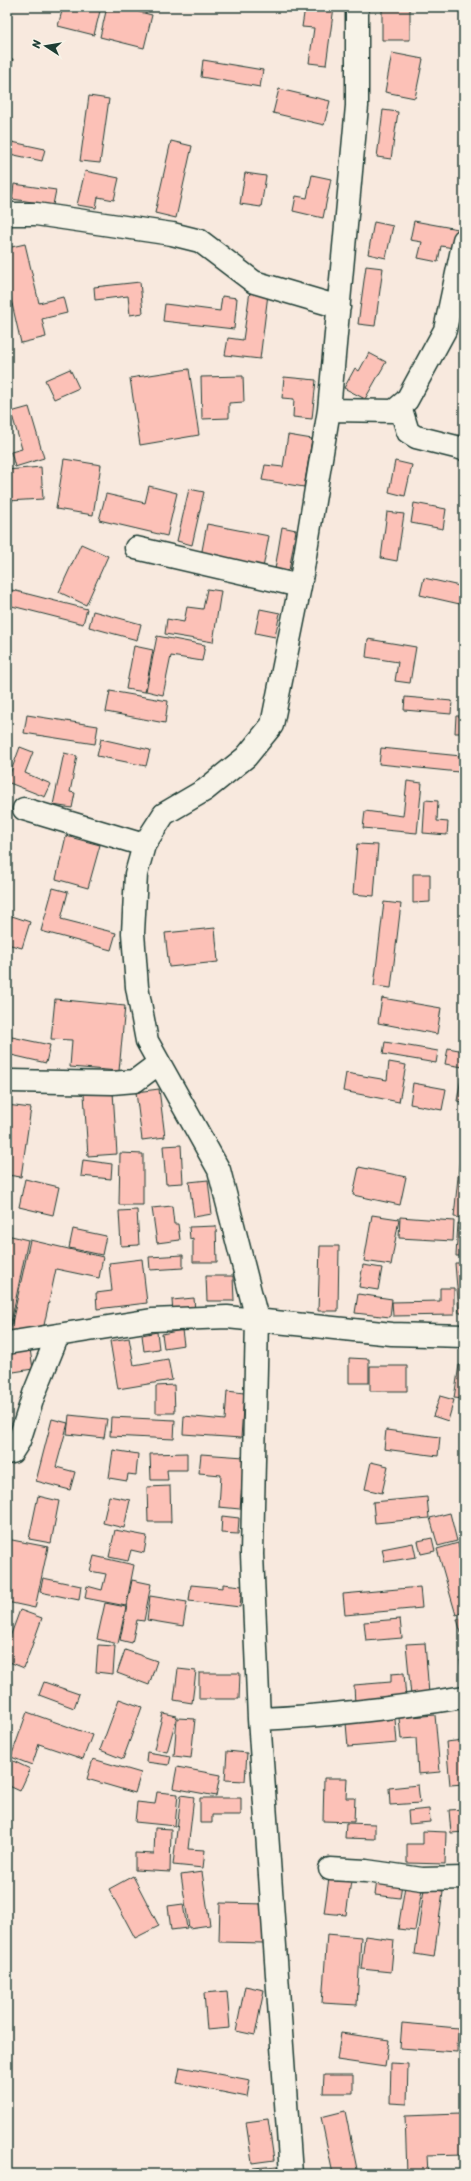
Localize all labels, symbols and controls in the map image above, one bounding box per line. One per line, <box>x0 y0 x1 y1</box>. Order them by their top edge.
north arrow <box>26 26 66 66</box>
text: N <box>26 38 47 51</box>

